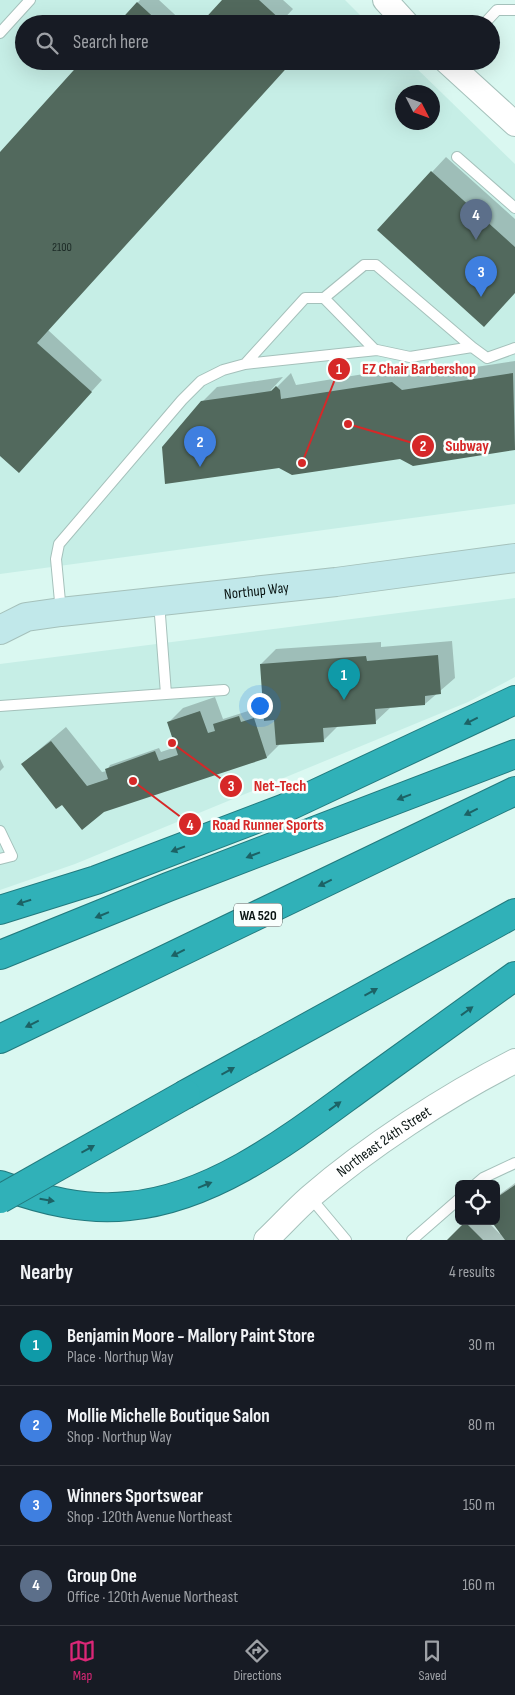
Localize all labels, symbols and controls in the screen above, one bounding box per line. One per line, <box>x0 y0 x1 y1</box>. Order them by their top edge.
search box <box>15 15 500 70</box>
icon: search <box>33 29 61 57</box>
text: Search here <box>73 31 149 54</box>
north arrow <box>395 85 440 130</box>
pin: 4 <box>460 199 492 240</box>
house number: 2100 <box>52 240 72 255</box>
pin: 3 <box>465 256 497 297</box>
callout: EZ Chair Barbershop <box>327 353 486 384</box>
text: 1 <box>336 360 342 379</box>
text: EZ Chair Barbershop <box>362 360 476 379</box>
pin: 2 <box>184 426 216 467</box>
callout: Subway <box>410 430 499 461</box>
text: 2 <box>420 437 426 456</box>
text: Subway <box>445 437 489 456</box>
street label: Northup Way <box>223 578 290 604</box>
pin: 1 <box>328 659 360 700</box>
your location <box>247 693 273 719</box>
one-way arrow <box>464 718 478 726</box>
callout: Net-Tech <box>219 770 317 801</box>
text: 3 <box>228 777 235 796</box>
text: Net-Tech <box>254 777 306 796</box>
one-way arrow <box>397 793 411 801</box>
callout: Road Runner Sports <box>177 809 334 840</box>
one-way arrow <box>464 809 478 817</box>
text: 4 <box>187 816 194 835</box>
text: Road Runner Sports <box>212 816 324 835</box>
one-way arrow <box>170 845 185 853</box>
one-way arrow <box>245 852 260 859</box>
one-way arrow <box>318 879 332 887</box>
one-way arrow <box>17 899 32 907</box>
road number: WA 520 <box>234 904 282 926</box>
one-way arrow <box>94 912 109 919</box>
one-way arrow <box>171 950 185 958</box>
one-way arrow <box>363 988 378 996</box>
one-way arrow <box>460 1006 474 1016</box>
one-way arrow <box>25 1020 39 1028</box>
one-way arrow <box>221 1067 236 1075</box>
one-way arrow <box>328 1101 342 1111</box>
street label: Northeast 24th Street <box>333 1102 435 1181</box>
one-way arrow <box>82 1145 95 1154</box>
map controls <box>455 1180 500 1225</box>
button: locate <box>455 1180 500 1225</box>
one-way arrow <box>198 1181 213 1189</box>
one-way arrow <box>39 1196 55 1204</box>
text: Nearby <box>20 1260 73 1285</box>
text: 4 results <box>449 1263 495 1282</box>
text: Benjamin Moore - Mallory Paint Store <box>67 1325 315 1348</box>
text: 1 <box>33 1336 39 1355</box>
text: 30 m <box>468 1336 495 1355</box>
text: Place · Northup Way <box>67 1348 173 1367</box>
text: Mollie Michelle Boutique Salon <box>67 1405 270 1428</box>
text: 2 <box>32 1416 40 1435</box>
text: 80 m <box>468 1416 495 1435</box>
text: Shop · Northup Way <box>67 1428 172 1447</box>
text: Winners Sportswear <box>67 1485 203 1508</box>
text: 3 <box>32 1496 40 1515</box>
text: 150 m <box>463 1496 495 1515</box>
text: Shop · 120th Avenue Northeast <box>67 1508 232 1527</box>
text: Group One <box>67 1565 137 1588</box>
text: 4 <box>32 1576 40 1595</box>
text: 160 m <box>462 1576 495 1595</box>
text: Office · 120th Avenue Northeast <box>67 1588 238 1607</box>
tab: Map <box>68 1637 96 1684</box>
tab: Directions <box>233 1637 282 1684</box>
tab: Saved <box>418 1637 447 1684</box>

